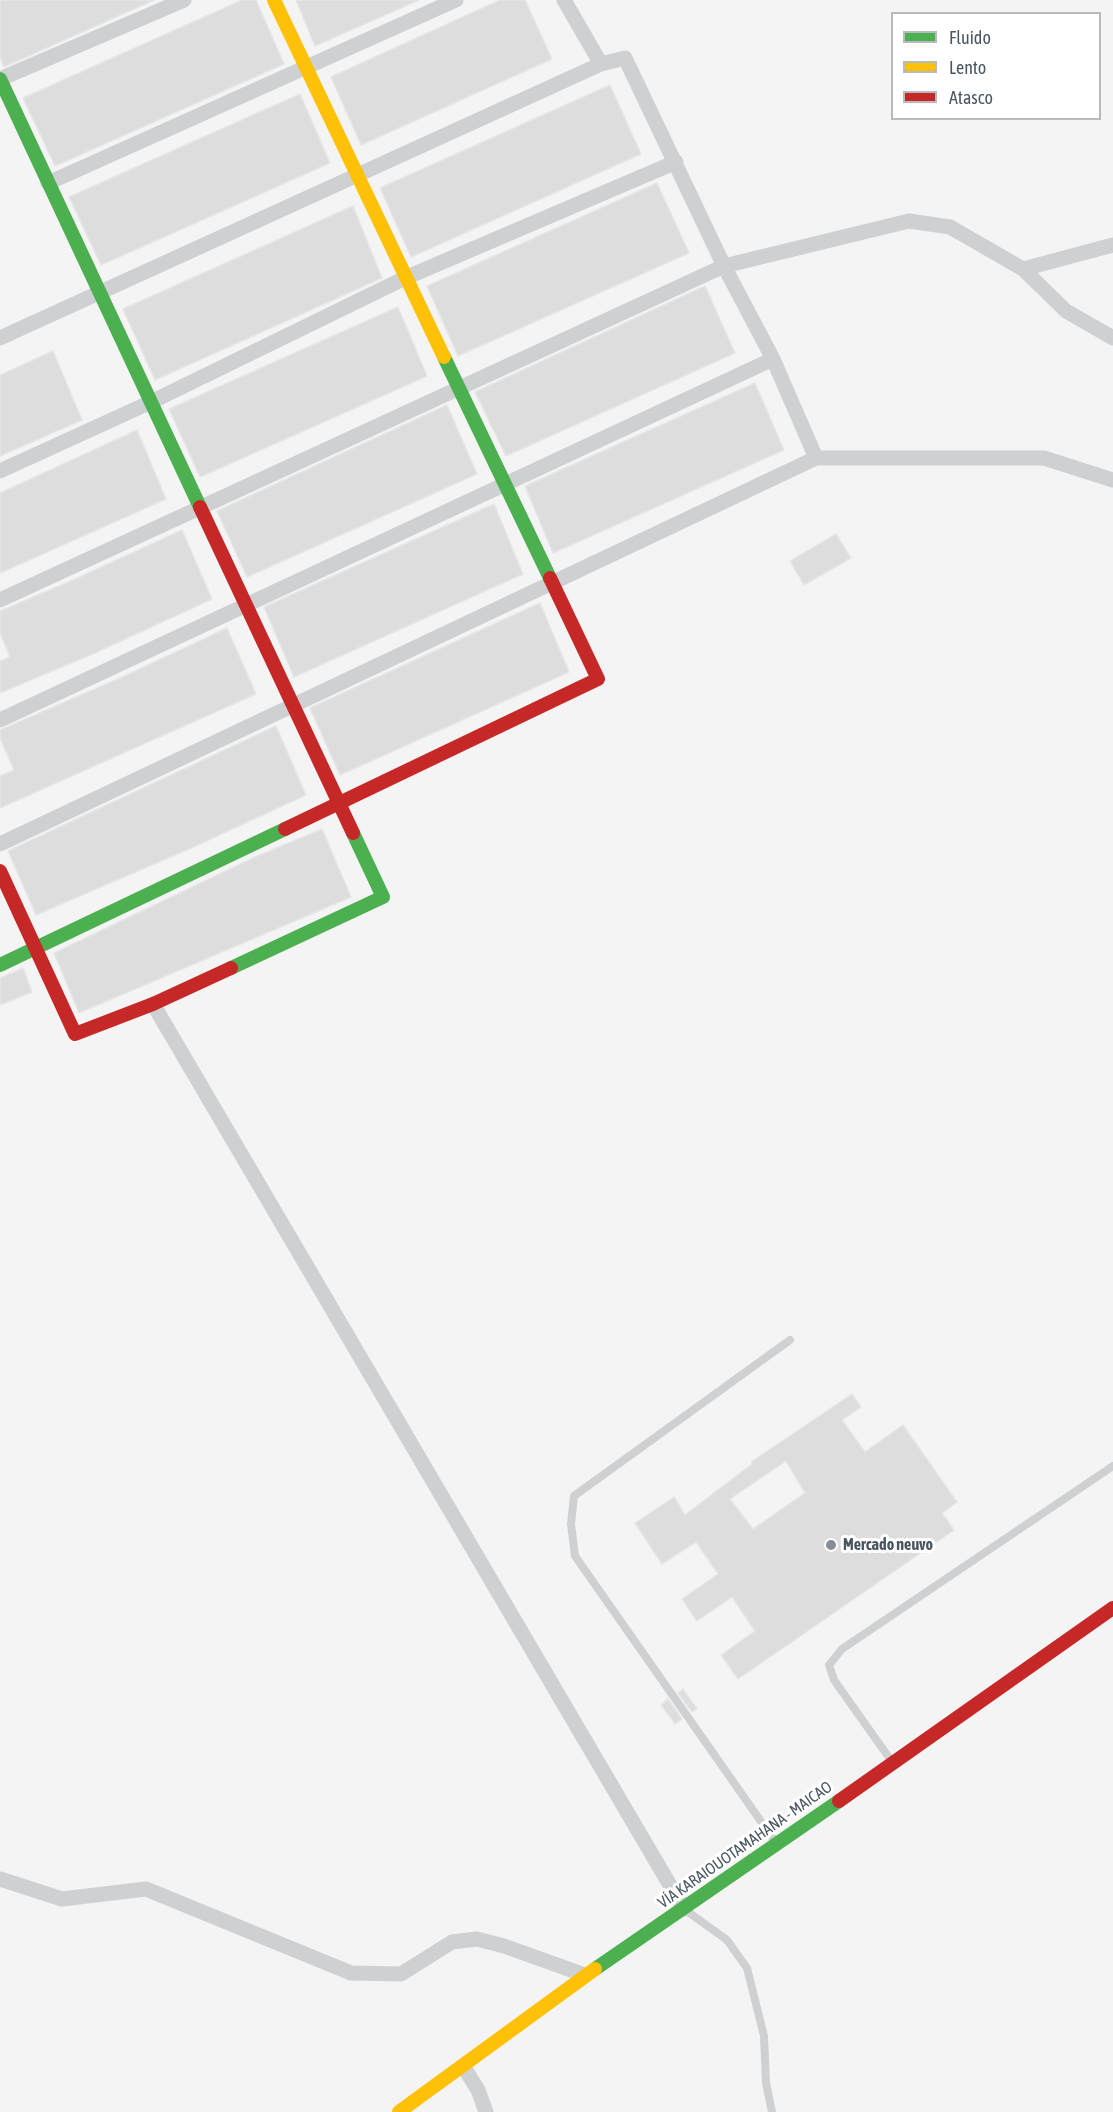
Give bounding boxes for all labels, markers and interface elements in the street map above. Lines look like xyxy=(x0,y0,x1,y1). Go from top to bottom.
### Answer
legend xyxy=(891,12,1101,120)
text: Fluido xyxy=(949,27,991,48)
text: Lento xyxy=(949,57,986,78)
text: Atasco xyxy=(949,87,993,108)
place label: Mercado neuvo xyxy=(843,1535,933,1555)
marker: Mercado neuvo xyxy=(824,1538,838,1552)
street label: VÍA KARAIOUOTAMAHANA - MAICAO xyxy=(654,1777,836,1913)

